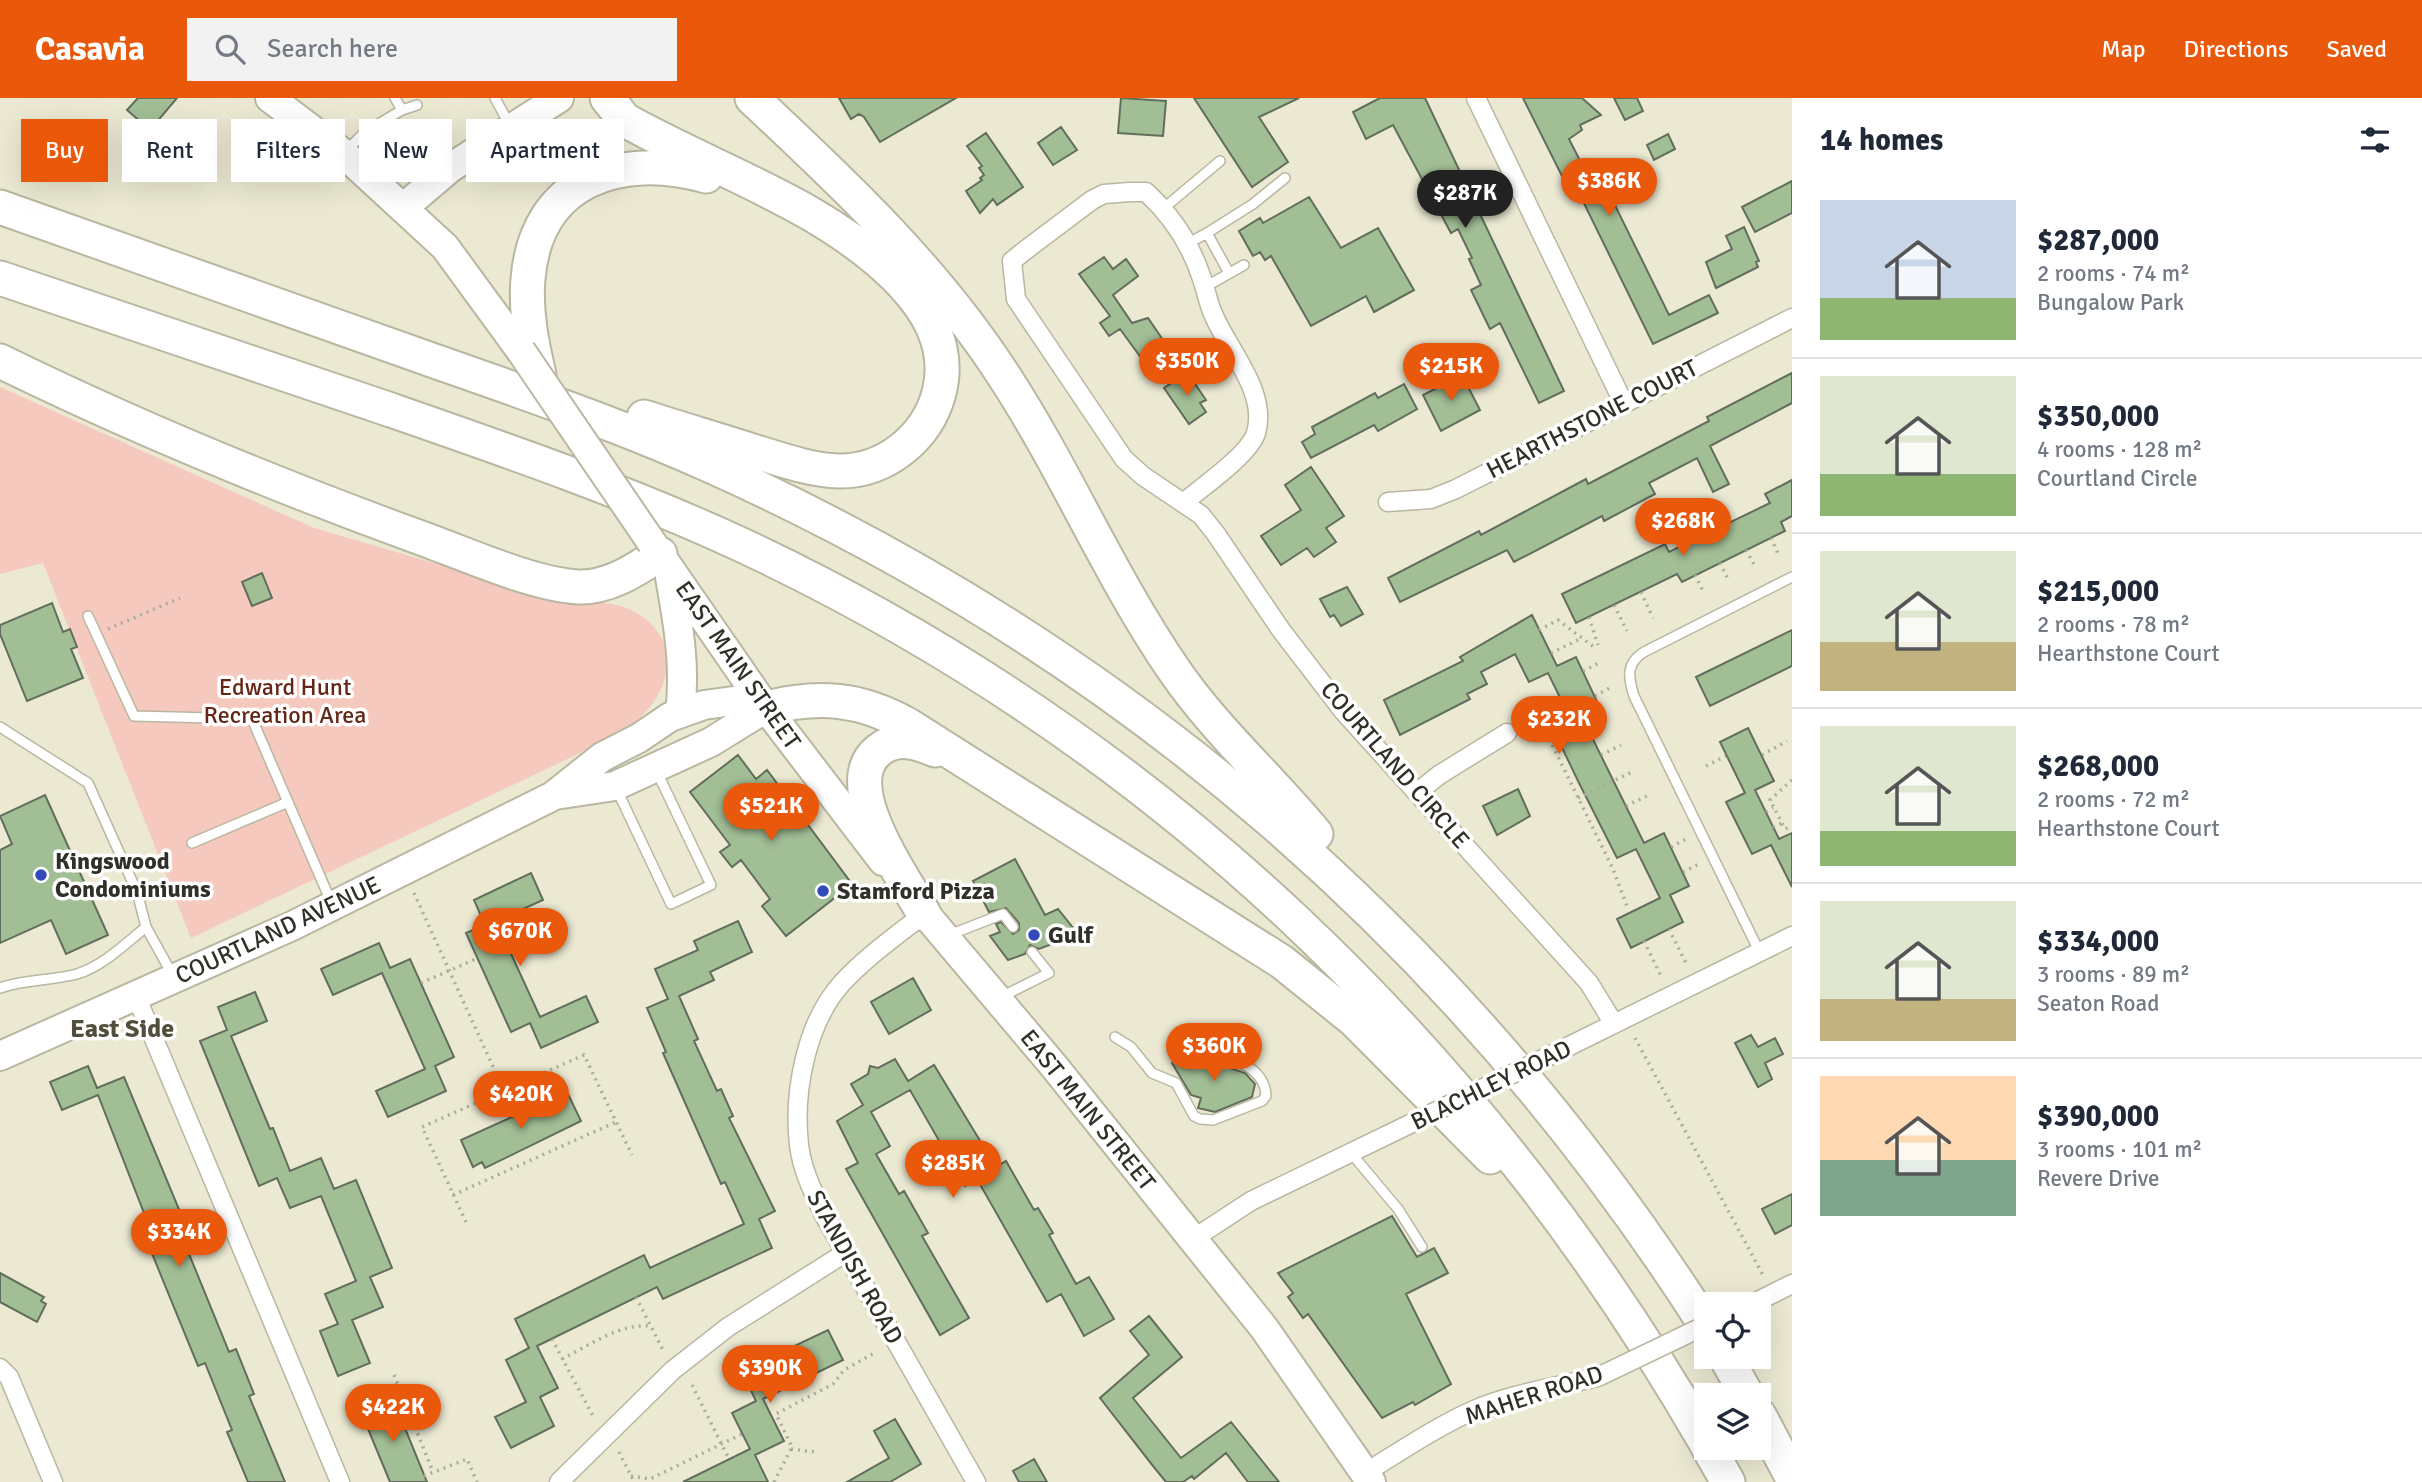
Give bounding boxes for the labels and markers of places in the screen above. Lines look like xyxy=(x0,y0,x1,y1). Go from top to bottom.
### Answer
pin: $386K xyxy=(1560,158,1658,218)
pin: $287K xyxy=(1416,170,1514,230)
pin: $350K xyxy=(1138,338,1236,398)
pin: $215K xyxy=(1402,344,1500,403)
pin: $268K xyxy=(1634,498,1732,558)
pin: $232K xyxy=(1510,696,1608,756)
pin: $521K xyxy=(722,784,820,843)
place label: Kingswood Condominiums xyxy=(55,846,211,904)
marker: Kingswood Condominiums xyxy=(33,867,49,883)
place label: Stamford Pizza xyxy=(837,876,995,906)
marker: Stamford Pizza xyxy=(815,883,831,899)
pin: $670K xyxy=(471,908,569,968)
place label: Gulf xyxy=(1048,920,1094,950)
marker: Gulf xyxy=(1026,927,1042,943)
pin: $360K xyxy=(1165,1024,1263,1083)
pin: $420K xyxy=(472,1072,570,1131)
pin: $285K xyxy=(904,1140,1002,1200)
pin: $334K xyxy=(130,1210,228,1269)
pin: $390K xyxy=(721,1346,819,1405)
pin: $422K xyxy=(344,1384,442,1444)

